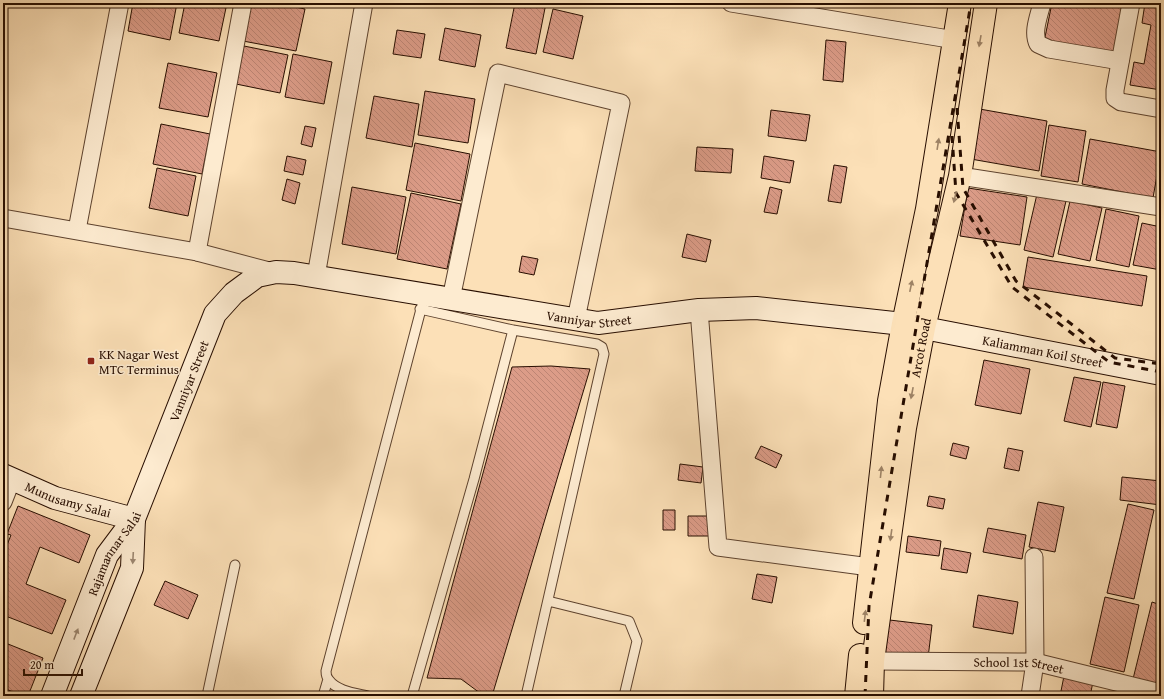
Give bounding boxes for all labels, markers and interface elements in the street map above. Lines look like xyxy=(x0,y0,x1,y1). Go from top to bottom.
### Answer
one-way arrow xyxy=(977,35,983,48)
one-way arrow xyxy=(935,138,941,150)
one-way arrow xyxy=(951,191,957,204)
one-way arrow xyxy=(909,279,915,292)
street label: Vanniyar Street xyxy=(545,305,633,332)
street label: Arcot Road xyxy=(905,316,936,379)
street label: Kaliamman Koil Street xyxy=(981,330,1105,372)
street label: Vanniyar Street xyxy=(164,337,213,424)
place label: KK Nagar West MTC Terminus xyxy=(99,345,180,379)
marker: KK Nagar West MTC Terminus xyxy=(86,356,96,366)
one-way arrow xyxy=(909,387,915,399)
one-way arrow xyxy=(878,466,884,478)
street label: Munusamy Salai xyxy=(22,477,114,522)
street label: Rajamannar Salai xyxy=(83,509,146,598)
one-way arrow xyxy=(888,529,894,541)
one-way arrow xyxy=(129,552,136,564)
one-way arrow xyxy=(862,609,868,622)
one-way arrow xyxy=(74,627,80,639)
scale bar xyxy=(24,651,82,677)
street label: School 1st Street xyxy=(973,652,1066,678)
text: 20 m xyxy=(30,656,54,673)

